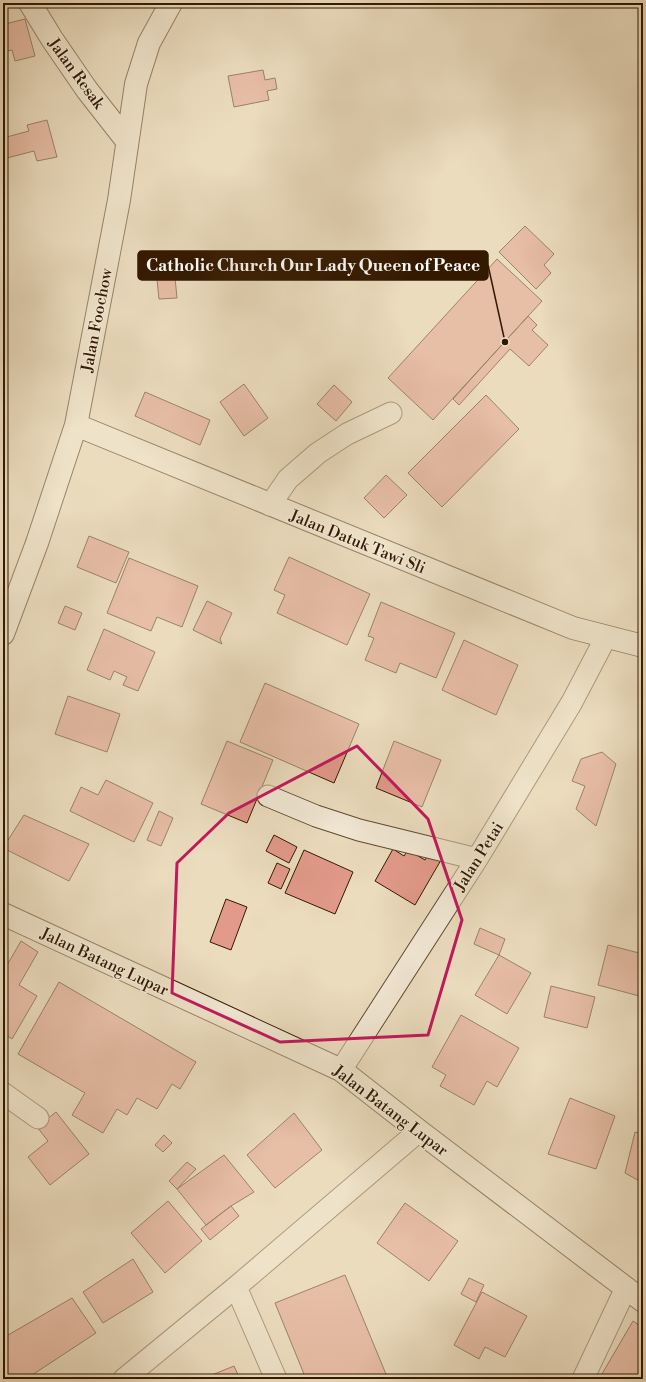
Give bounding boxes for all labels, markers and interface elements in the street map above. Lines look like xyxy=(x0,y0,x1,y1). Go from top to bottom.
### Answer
street label: Jalan Resak xyxy=(43,33,110,114)
callout: Catholic Church Our Lady Queen of Peace xyxy=(138,251,488,280)
text: Catholic Church Our Lady Queen of Peace xyxy=(146,255,480,277)
street label: Jalan Foochow xyxy=(77,266,117,375)
street label: Jalan Datuk Tawi Sli xyxy=(286,505,428,578)
street label: Jalan Petai xyxy=(449,818,508,896)
street label: Jalan Batang Lupar xyxy=(36,923,172,1000)
street label: Jalan Batang Lupar xyxy=(328,1060,452,1161)

